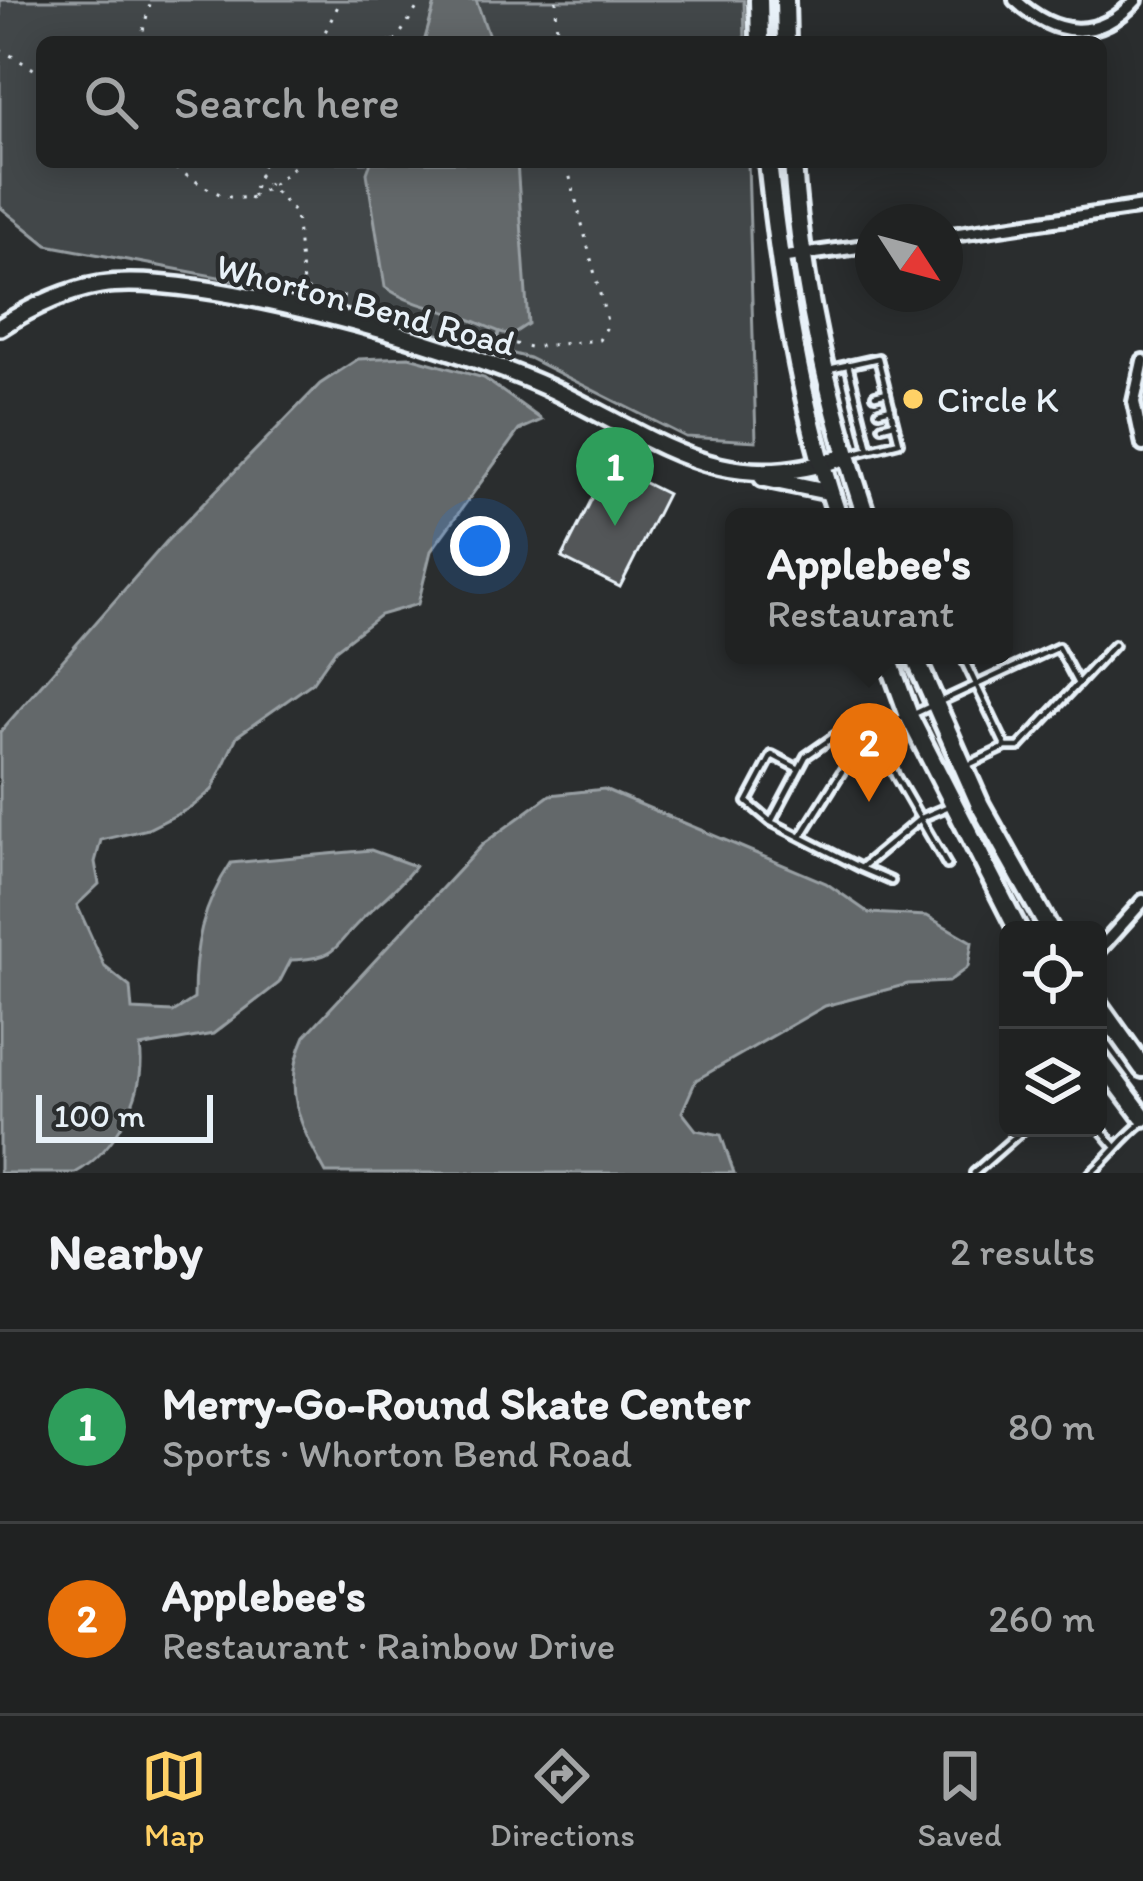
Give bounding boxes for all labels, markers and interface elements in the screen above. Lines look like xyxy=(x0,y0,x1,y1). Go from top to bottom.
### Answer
search box xyxy=(36,36,1107,168)
icon: search xyxy=(78,69,144,135)
text: Search here xyxy=(174,75,400,129)
north arrow xyxy=(855,204,963,312)
street label: Whorton Bend Road xyxy=(211,244,520,365)
place label: Circle K xyxy=(937,378,1058,421)
marker: Circle K xyxy=(900,386,926,412)
pin: 1 xyxy=(576,427,654,526)
popup xyxy=(725,508,1013,664)
your location xyxy=(450,516,510,576)
text: Applebee's xyxy=(767,536,971,590)
text: Restaurant xyxy=(767,590,954,637)
pin: 2 xyxy=(830,703,908,802)
map controls xyxy=(999,921,1107,1137)
button: locate xyxy=(999,921,1107,1029)
button: layers xyxy=(999,1029,1107,1137)
scale bar xyxy=(36,1089,213,1142)
text: 100 m xyxy=(54,1096,145,1135)
text: Nearby xyxy=(48,1221,203,1282)
text: 2 results xyxy=(950,1228,1095,1275)
text: Merry-Go-Round Skate Center xyxy=(162,1376,750,1430)
text: 1 xyxy=(78,1403,96,1450)
text: 80 m xyxy=(1008,1403,1095,1450)
text: Sports · Whorton Bend Road xyxy=(162,1430,632,1477)
text: Applebee's xyxy=(162,1568,366,1622)
text: 2 xyxy=(77,1595,97,1642)
text: 260 m xyxy=(988,1595,1095,1642)
text: Restaurant · Rainbow Drive xyxy=(162,1622,615,1669)
tab: Map xyxy=(141,1743,207,1854)
tab: Directions xyxy=(490,1743,635,1854)
tab: Saved xyxy=(918,1743,1002,1854)

